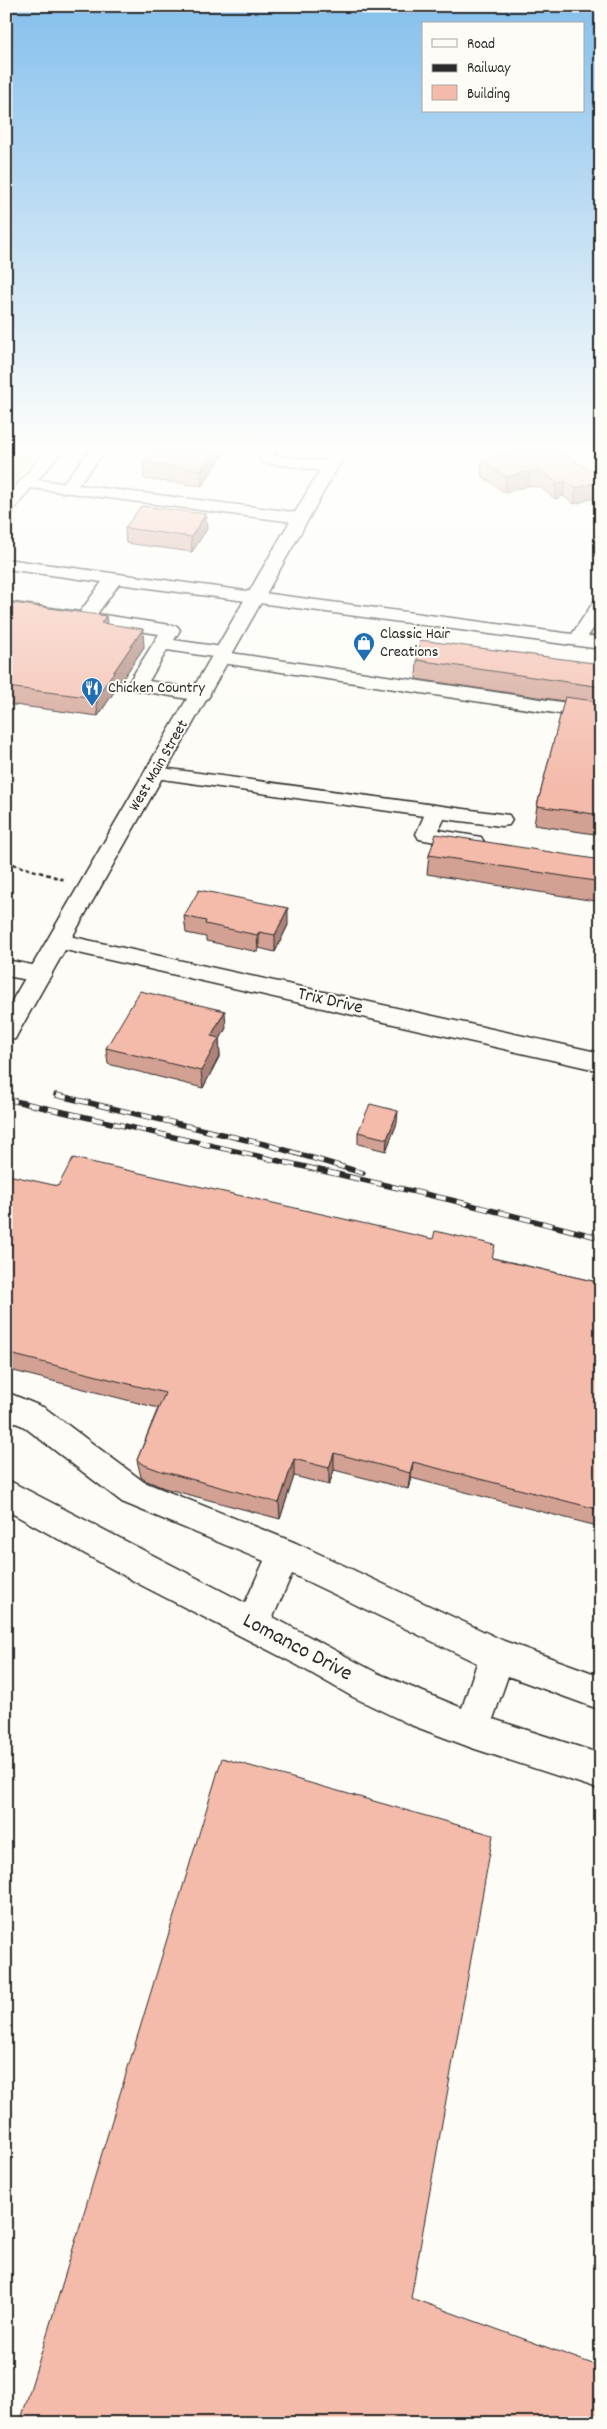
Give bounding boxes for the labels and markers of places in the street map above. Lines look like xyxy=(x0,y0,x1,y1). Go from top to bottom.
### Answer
place label: Classic Hair Creations xyxy=(380,623,450,664)
shop icon: Classic Hair Creations xyxy=(352,631,376,662)
restaurant icon: Chicken Country xyxy=(80,676,104,707)
place label: Chicken Country xyxy=(108,677,205,700)

